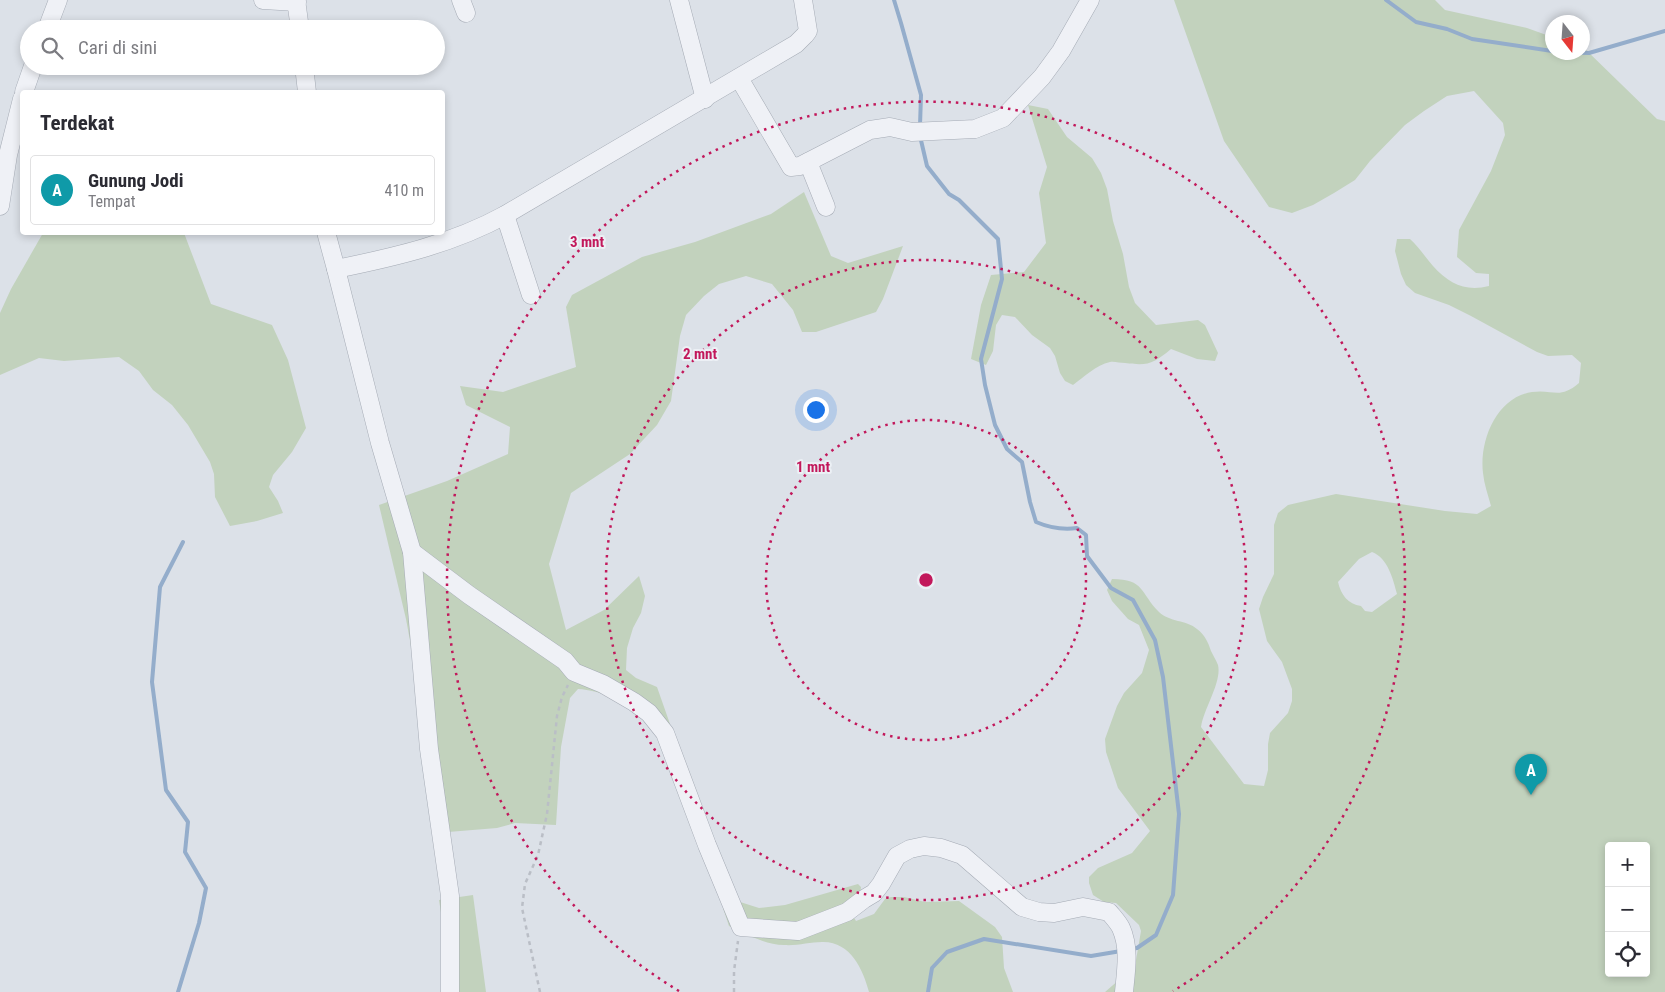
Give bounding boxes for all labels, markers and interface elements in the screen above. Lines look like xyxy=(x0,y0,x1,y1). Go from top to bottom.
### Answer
north arrow xyxy=(1545,15,1590,60)
search box xyxy=(20,20,445,75)
icon: search xyxy=(38,34,66,62)
text: Cari di sini xyxy=(78,36,157,59)
text: Terdekat xyxy=(40,111,114,135)
text: Gunung Jodi xyxy=(88,169,183,192)
text: A xyxy=(52,181,62,200)
text: 410 m xyxy=(385,181,424,200)
text: Tempat xyxy=(88,192,135,211)
text: 3 mnt xyxy=(570,233,604,251)
text: 2 mnt xyxy=(683,345,717,363)
your location xyxy=(803,397,829,423)
text: 1 mnt xyxy=(796,458,830,476)
centre of rings xyxy=(917,571,935,589)
pin: A xyxy=(1515,754,1547,795)
map controls xyxy=(1605,842,1650,977)
button: + xyxy=(1605,842,1650,887)
button: − xyxy=(1605,887,1650,932)
button: locate xyxy=(1605,932,1650,977)

